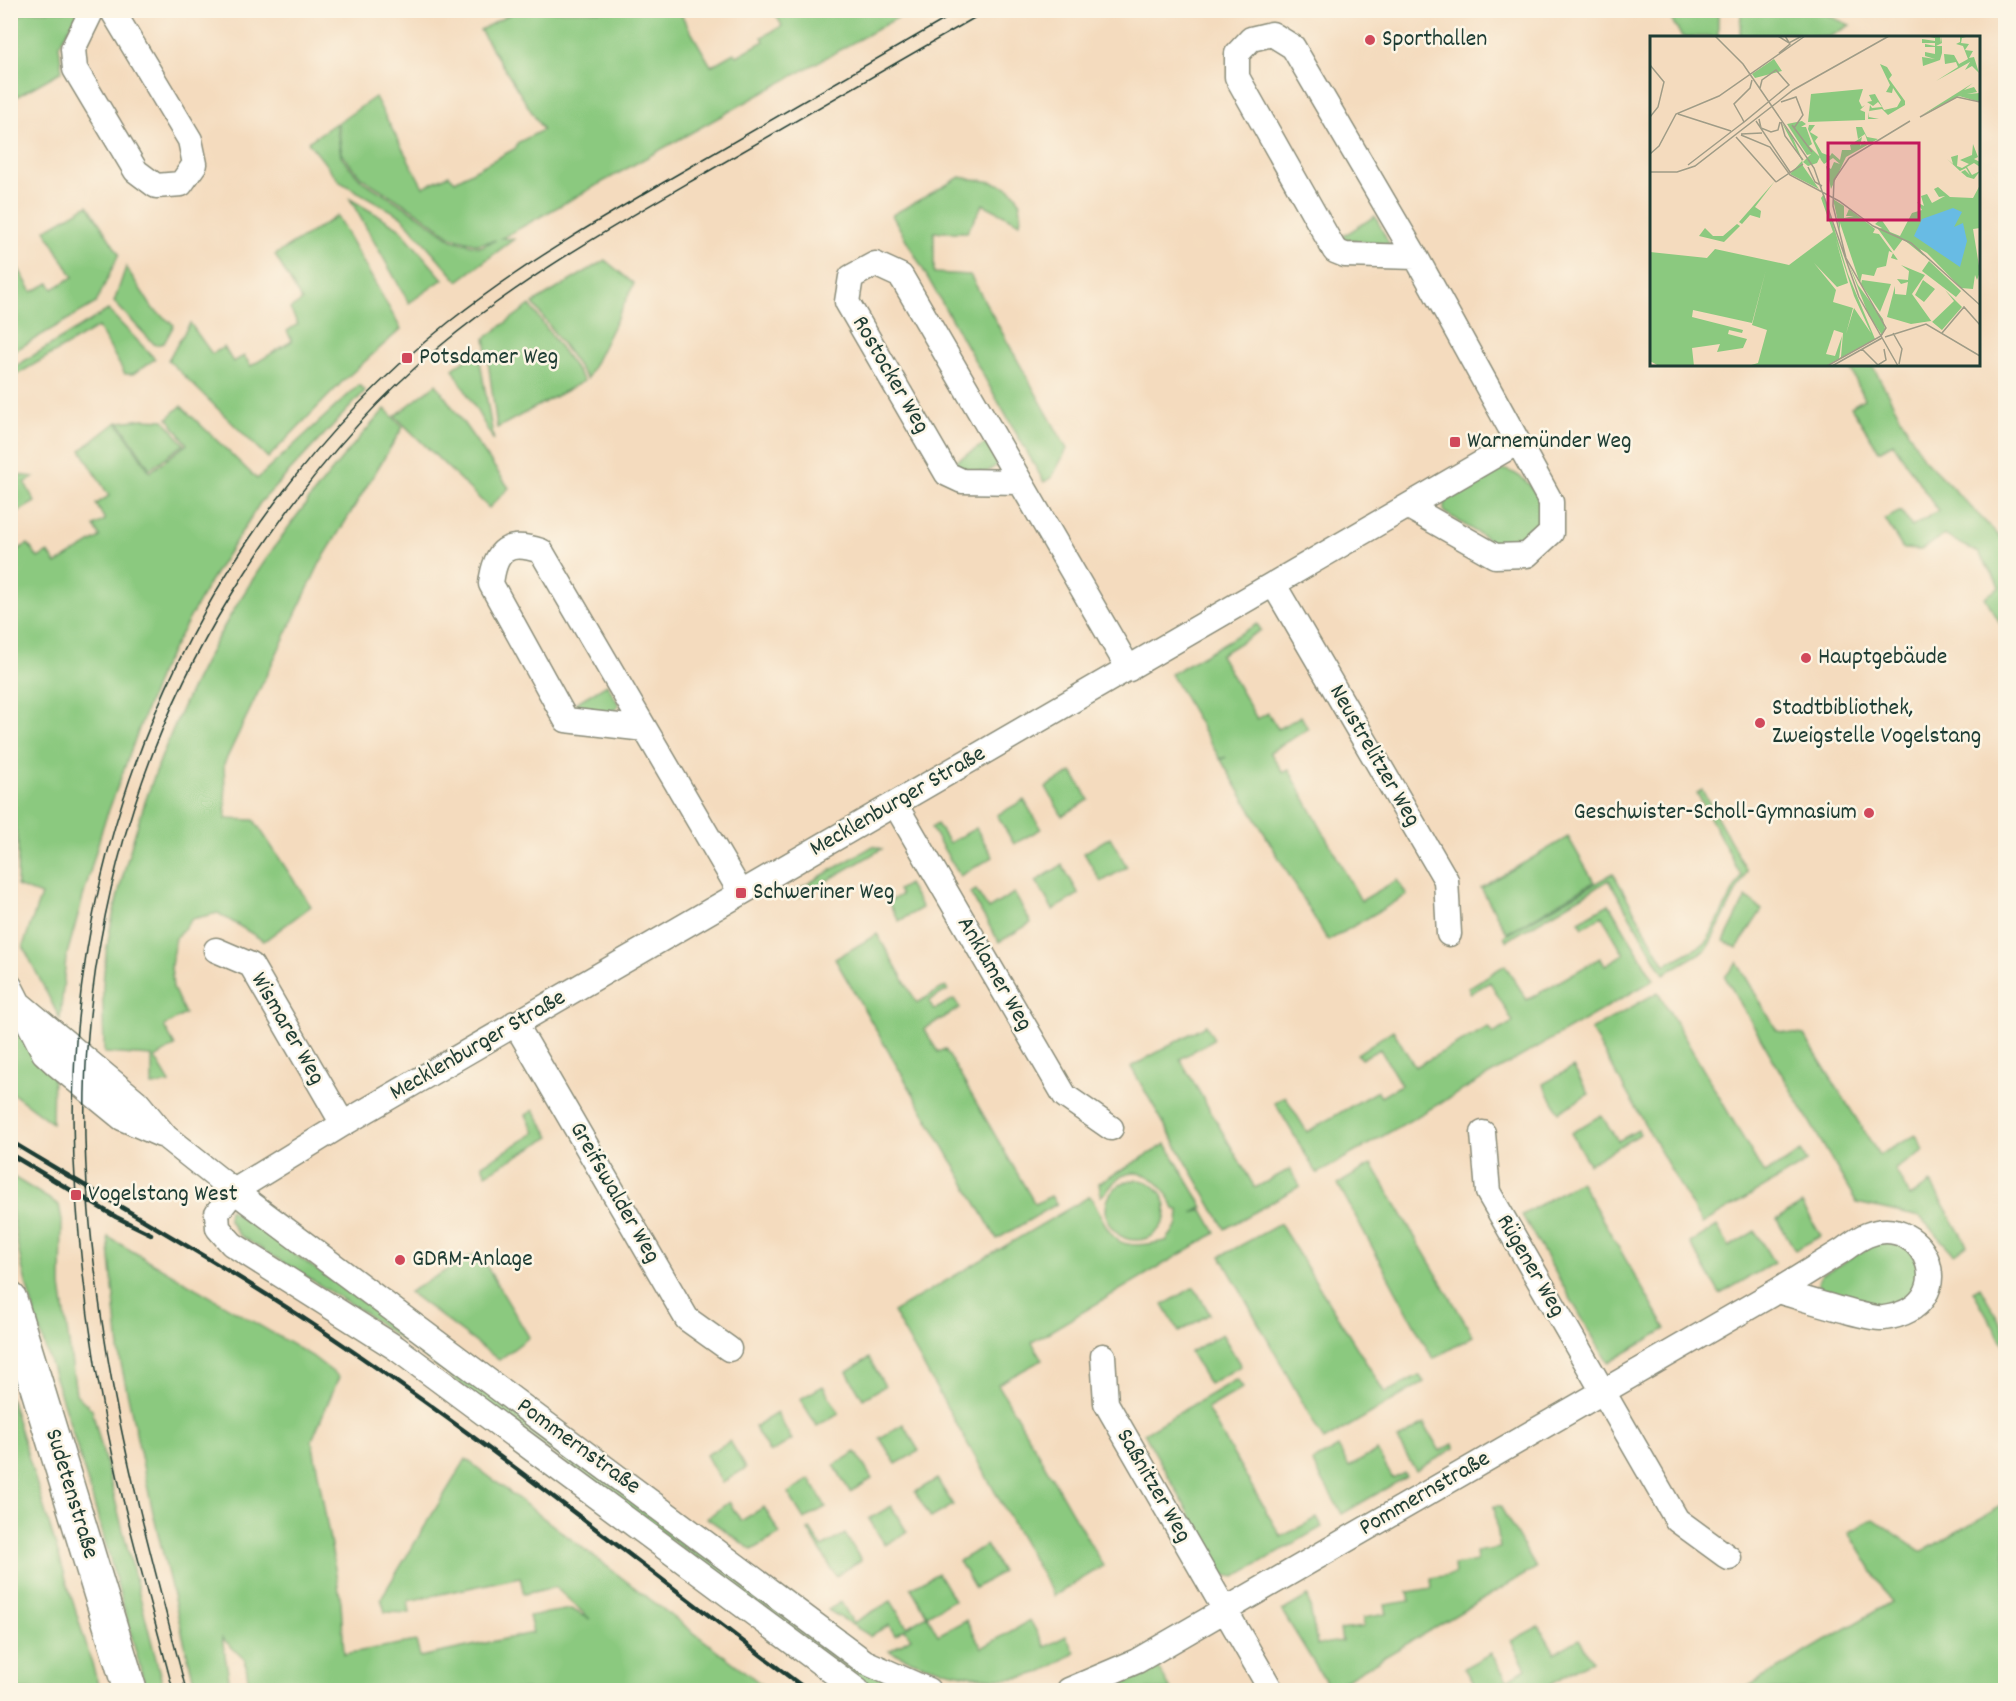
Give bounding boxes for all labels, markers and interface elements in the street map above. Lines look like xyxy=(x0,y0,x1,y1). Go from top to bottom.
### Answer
place label: Sporthallen xyxy=(1382,23,1487,57)
marker: Sporthallen xyxy=(1363,33,1377,47)
inset map xyxy=(1650,36,1980,366)
street label: Rostocker Weg xyxy=(842,310,938,440)
place label: Potsdamer Weg xyxy=(419,341,558,375)
marker: Potsdamer Weg xyxy=(400,351,414,365)
place label: Warnemünder Weg xyxy=(1467,425,1632,459)
marker: Warnemünder Weg xyxy=(1448,435,1462,449)
place label: Hauptgebäude xyxy=(1818,641,1947,675)
marker: Hauptgebäude xyxy=(1799,651,1813,665)
street label: Neustrelitzer Weg xyxy=(1320,679,1428,833)
place label: Stadtbibliothek, Zweigstelle Vogelstang xyxy=(1772,692,1981,754)
marker: Stadtbibliothek, Zweigstelle Vogelstang xyxy=(1753,716,1767,730)
street label: Mecklenburger Straße xyxy=(804,738,992,866)
place label: Geschwister-Scholl-Gymnasium xyxy=(1574,796,1857,830)
marker: Geschwister-Scholl-Gymnasium xyxy=(1862,806,1876,820)
place label: Schweriner Weg xyxy=(753,876,894,910)
marker: Schweriner Weg xyxy=(734,886,748,900)
street label: Anklamer Weg xyxy=(947,910,1041,1038)
street label: Wismarer Weg xyxy=(241,966,333,1092)
street label: Mecklenburger Straße xyxy=(384,982,572,1110)
street label: Greifswalder Weg xyxy=(560,1116,668,1270)
place label: Vogelstang West xyxy=(88,1178,238,1212)
marker: Vogelstang West xyxy=(69,1188,83,1202)
street label: Rügener Weg xyxy=(1487,1208,1573,1324)
place label: GDRM-Anlage xyxy=(412,1243,533,1277)
marker: GDRM-Anlage xyxy=(393,1253,407,1267)
street label: Pommernstraße xyxy=(509,1390,647,1504)
street label: Saßnitzer Weg xyxy=(1107,1423,1199,1549)
street label: Sudetenstraße xyxy=(35,1425,107,1563)
street label: Pommernstraße xyxy=(1353,1443,1497,1545)

